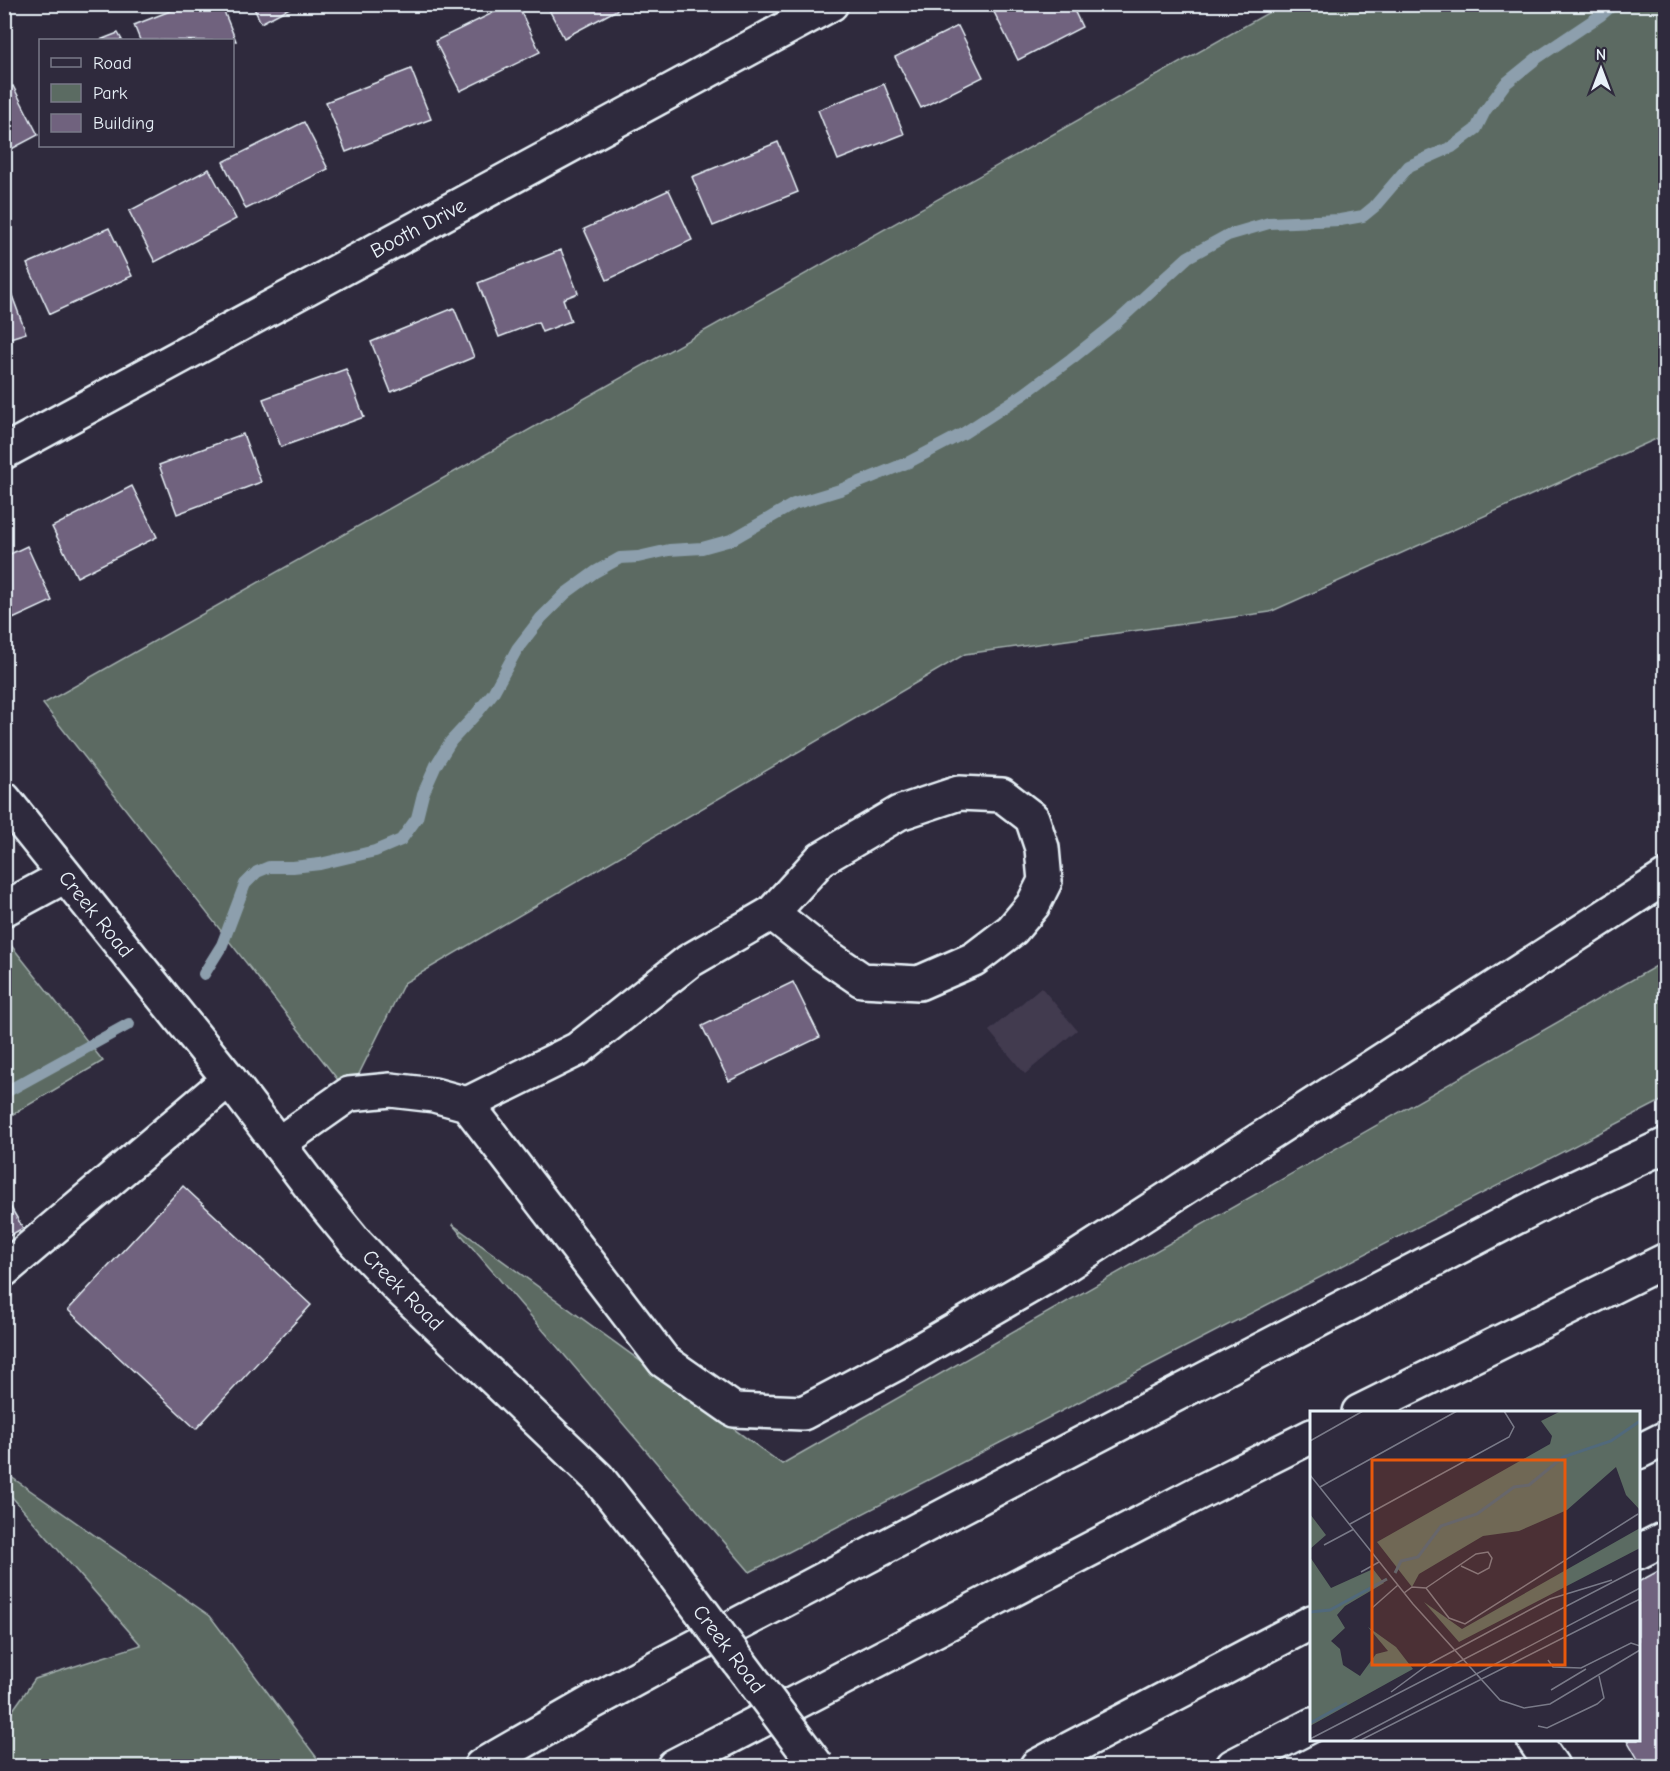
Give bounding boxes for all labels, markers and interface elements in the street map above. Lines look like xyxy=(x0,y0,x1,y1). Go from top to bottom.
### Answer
legend xyxy=(39,39,234,147)
north arrow xyxy=(1571,39,1631,99)
text: N xyxy=(1596,46,1606,64)
text: Road xyxy=(93,53,132,74)
text: Park xyxy=(93,83,128,104)
text: Building xyxy=(93,113,155,134)
street label: Booth Drive xyxy=(366,193,470,263)
street label: Creek Road xyxy=(54,866,138,962)
street label: Creek Road xyxy=(358,1245,448,1335)
inset map xyxy=(1310,1411,1640,1741)
street label: Creek Road xyxy=(688,1600,770,1698)

